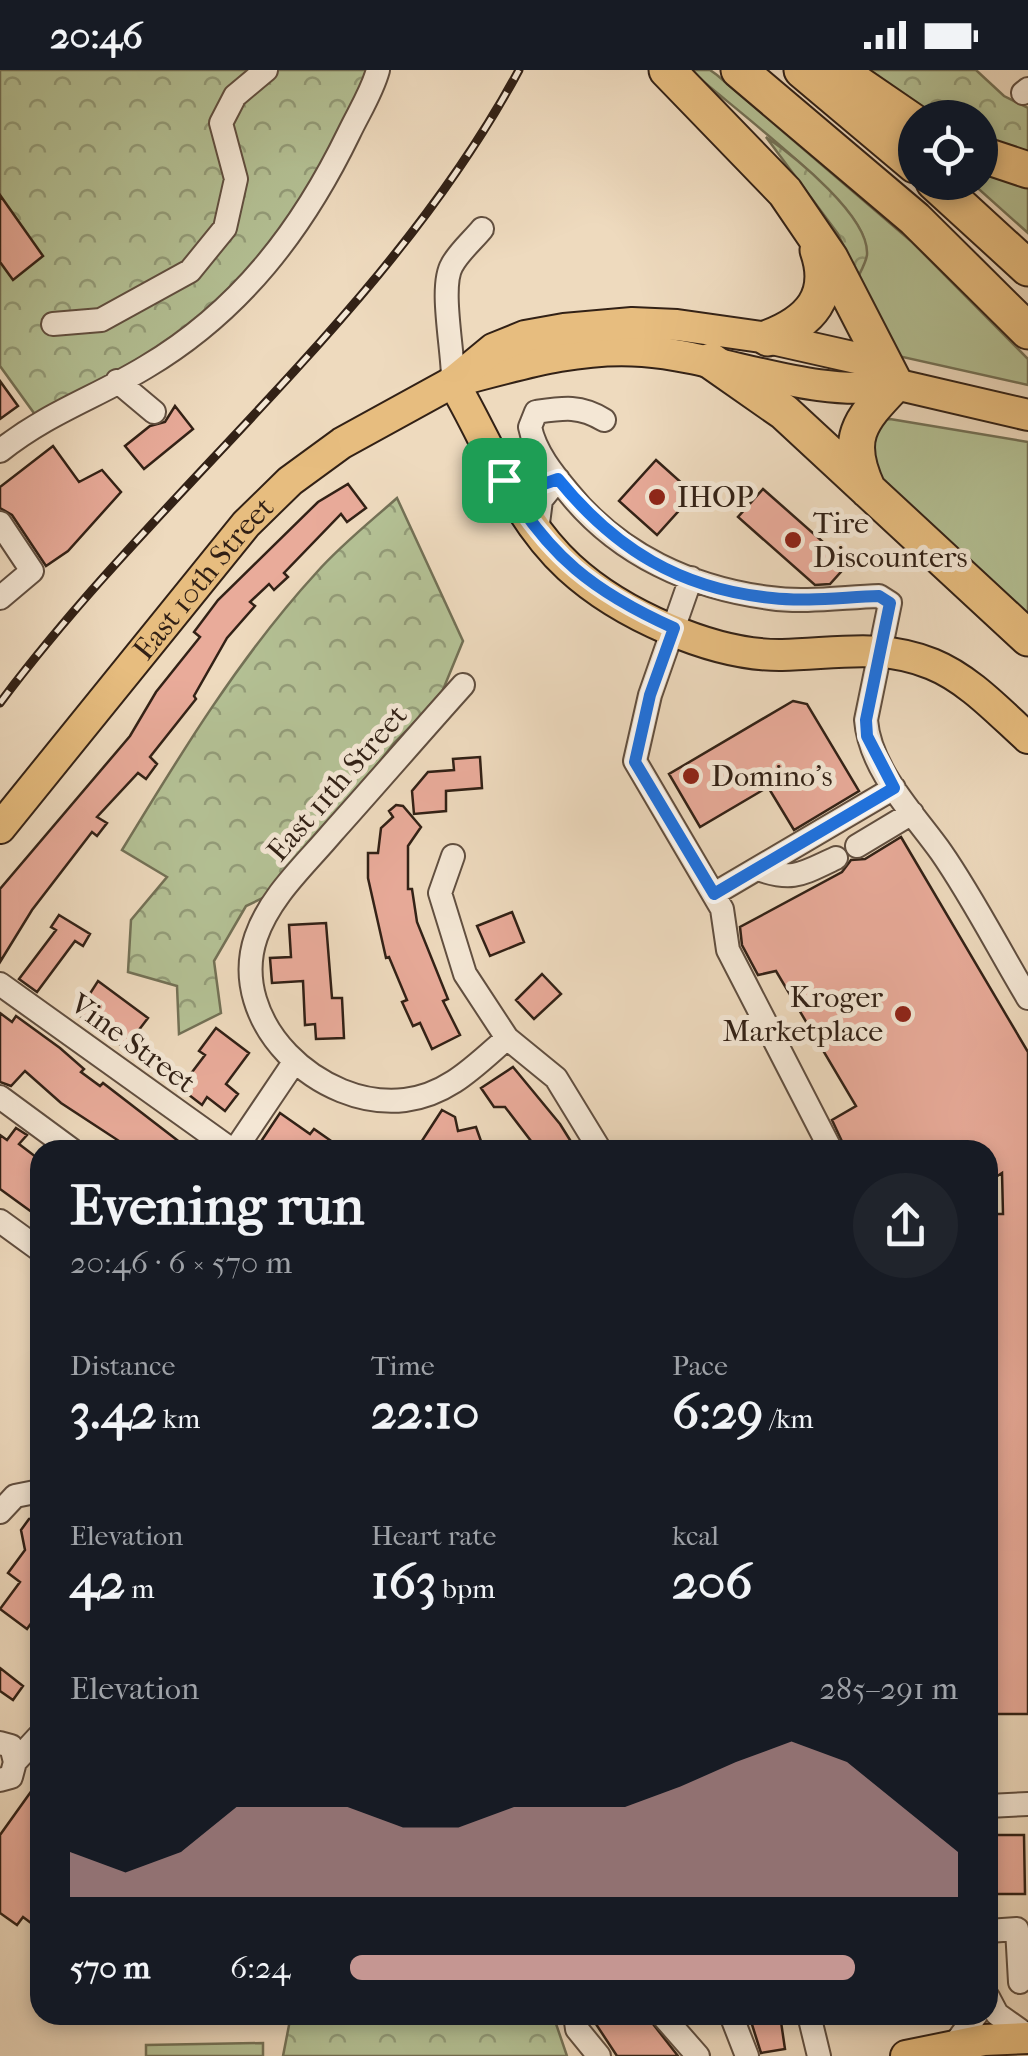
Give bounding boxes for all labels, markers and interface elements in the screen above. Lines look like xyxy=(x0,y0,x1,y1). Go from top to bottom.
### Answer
text: 20:46 xyxy=(50,13,143,58)
map controls xyxy=(898,100,998,200)
button: locate xyxy=(898,100,998,200)
pin xyxy=(462,438,547,523)
icon: arrive xyxy=(477,453,532,508)
place label: IHOP xyxy=(677,480,754,515)
marker: IHOP xyxy=(646,486,668,508)
street label: East 10th Street xyxy=(126,490,281,667)
place label: Tire Discounters xyxy=(813,506,968,575)
marker: Tire Discounters xyxy=(782,529,804,551)
street label: East 11th Street xyxy=(260,698,415,868)
place label: Domino's xyxy=(711,759,833,794)
marker: Domino's xyxy=(680,765,702,787)
place label: Kroger Marketplace xyxy=(722,980,883,1049)
street label: Vine Street xyxy=(63,986,202,1101)
marker: Kroger Marketplace xyxy=(892,1003,914,1025)
button: share xyxy=(853,1173,958,1278)
text: Evening run xyxy=(70,1174,364,1238)
text: 20:46 · 6 × 570 m xyxy=(70,1244,292,1281)
text: Distance xyxy=(70,1349,175,1382)
text: Time xyxy=(371,1349,435,1382)
text: Pace xyxy=(672,1349,728,1382)
text: 3.42 xyxy=(70,1382,157,1441)
text: 22:10 xyxy=(371,1382,480,1441)
text: 6:29 xyxy=(672,1382,763,1441)
text: km xyxy=(157,1402,200,1435)
text: /km xyxy=(763,1402,814,1435)
text: Elevation xyxy=(70,1519,183,1552)
text: Heart rate xyxy=(371,1519,496,1552)
text: kcal xyxy=(672,1519,719,1552)
text: 42 xyxy=(70,1552,125,1611)
text: 163 xyxy=(371,1552,436,1611)
text: 206 xyxy=(672,1552,752,1611)
text: m xyxy=(125,1572,155,1605)
text: bpm xyxy=(436,1572,495,1605)
text: Elevation xyxy=(70,1670,199,1707)
text: 285–291 m xyxy=(820,1670,958,1707)
text: 570 m xyxy=(70,1949,150,1986)
text: 6:24 xyxy=(230,1949,290,1986)

